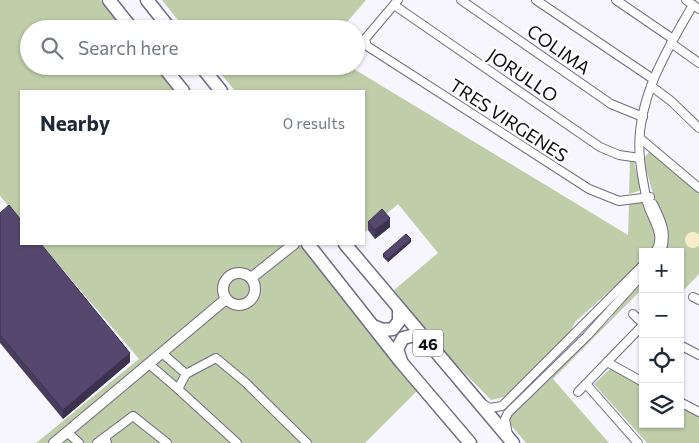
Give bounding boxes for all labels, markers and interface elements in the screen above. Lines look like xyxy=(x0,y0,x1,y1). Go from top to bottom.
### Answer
street label: COLIMA xyxy=(523,19,595,79)
search box xyxy=(20,20,365,75)
icon: search xyxy=(38,34,66,62)
text: Search here xyxy=(78,36,178,59)
street label: JORULLO xyxy=(484,44,562,106)
street label: TRES VIRGENES xyxy=(446,74,572,166)
text: Nearby xyxy=(40,110,110,135)
text: 0 results xyxy=(283,113,345,132)
map controls xyxy=(639,248,684,428)
button: + xyxy=(639,248,684,293)
button: − xyxy=(639,293,684,338)
road number: 46 xyxy=(413,329,443,356)
button: locate xyxy=(639,338,684,383)
button: layers xyxy=(639,383,684,428)

